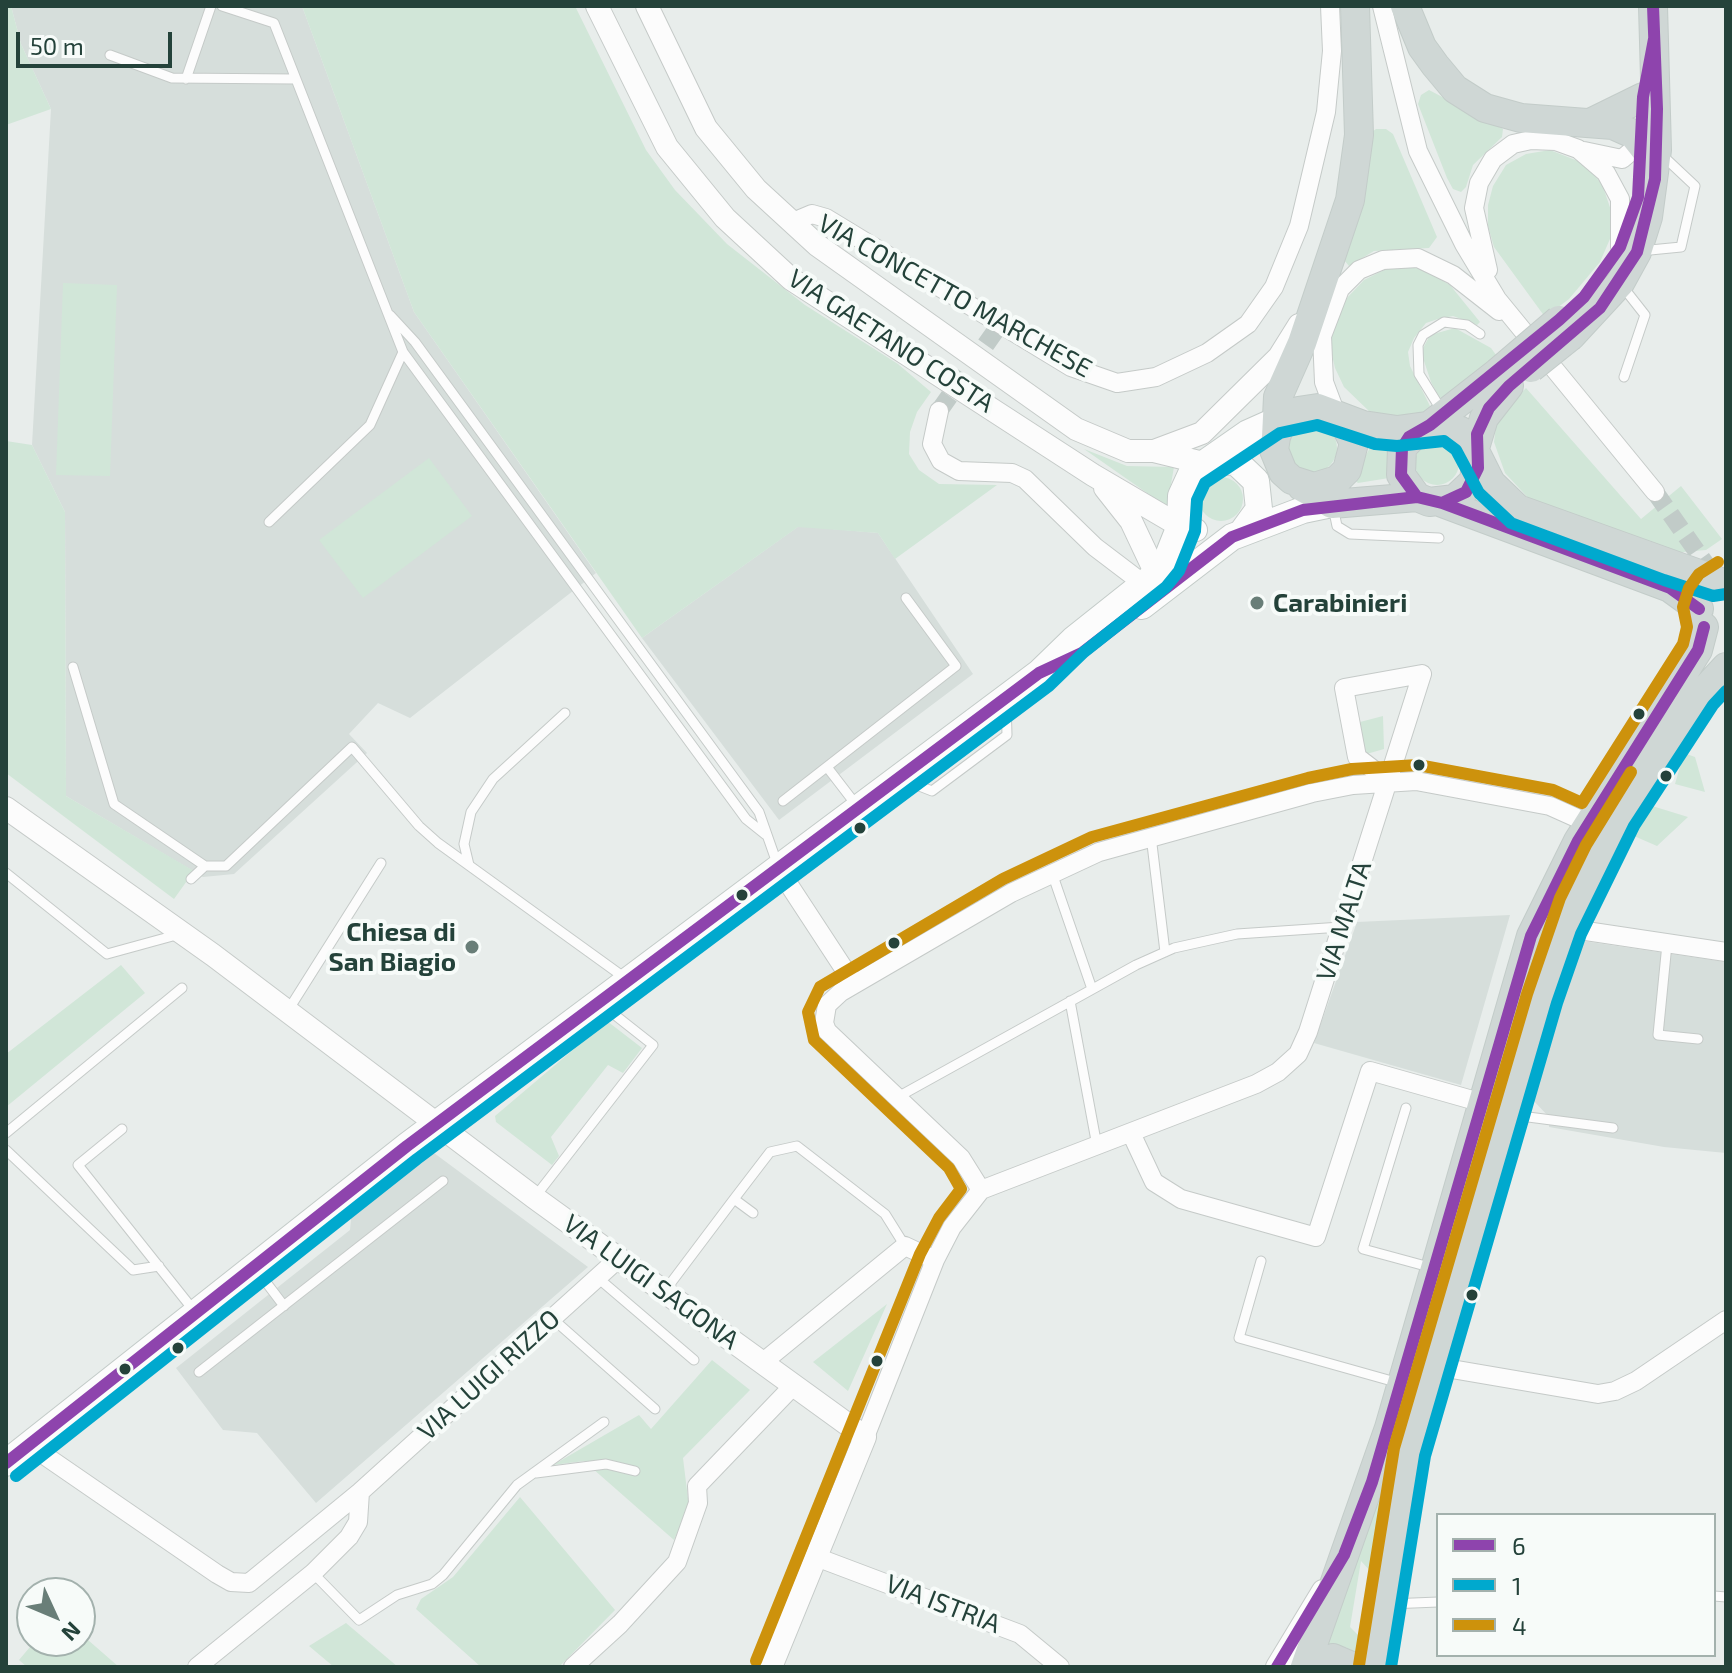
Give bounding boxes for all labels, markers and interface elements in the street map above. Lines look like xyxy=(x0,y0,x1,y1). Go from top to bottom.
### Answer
scale bar xyxy=(20,16,176,66)
text: 50 m xyxy=(30,31,84,60)
street label: VIA CONCETTO MARCHESE xyxy=(813,208,1097,384)
street label: VIA GAETANO COSTA xyxy=(782,263,1000,419)
place label: Carabinieri xyxy=(1273,587,1407,619)
marker: Carabinieri xyxy=(1248,594,1266,612)
unlabelled marker xyxy=(1631,706,1647,722)
unlabelled marker xyxy=(1411,757,1427,773)
unlabelled marker xyxy=(1658,768,1674,784)
unlabelled marker xyxy=(852,820,868,836)
street label: VIA MALTA xyxy=(1310,857,1378,985)
unlabelled marker xyxy=(734,887,750,903)
place label: Chiesa di San Biagio xyxy=(328,916,456,978)
unlabelled marker xyxy=(886,935,902,951)
marker: Chiesa di San Biagio xyxy=(463,938,481,956)
street label: VIA LUIGI SAGONA xyxy=(557,1208,745,1356)
unlabelled marker xyxy=(1464,1287,1480,1303)
street label: VIA LUIGI RIZZO xyxy=(412,1303,566,1447)
unlabelled marker xyxy=(170,1340,186,1356)
unlabelled marker xyxy=(869,1353,885,1369)
unlabelled marker xyxy=(117,1361,133,1377)
legend xyxy=(1436,1513,1716,1657)
text: 6 xyxy=(1512,1531,1526,1560)
street label: VIA ISTRIA xyxy=(881,1568,1005,1640)
text: 1 xyxy=(1512,1571,1522,1600)
north arrow xyxy=(16,1577,96,1657)
text: 4 xyxy=(1512,1611,1527,1640)
text: N xyxy=(57,1618,87,1647)

